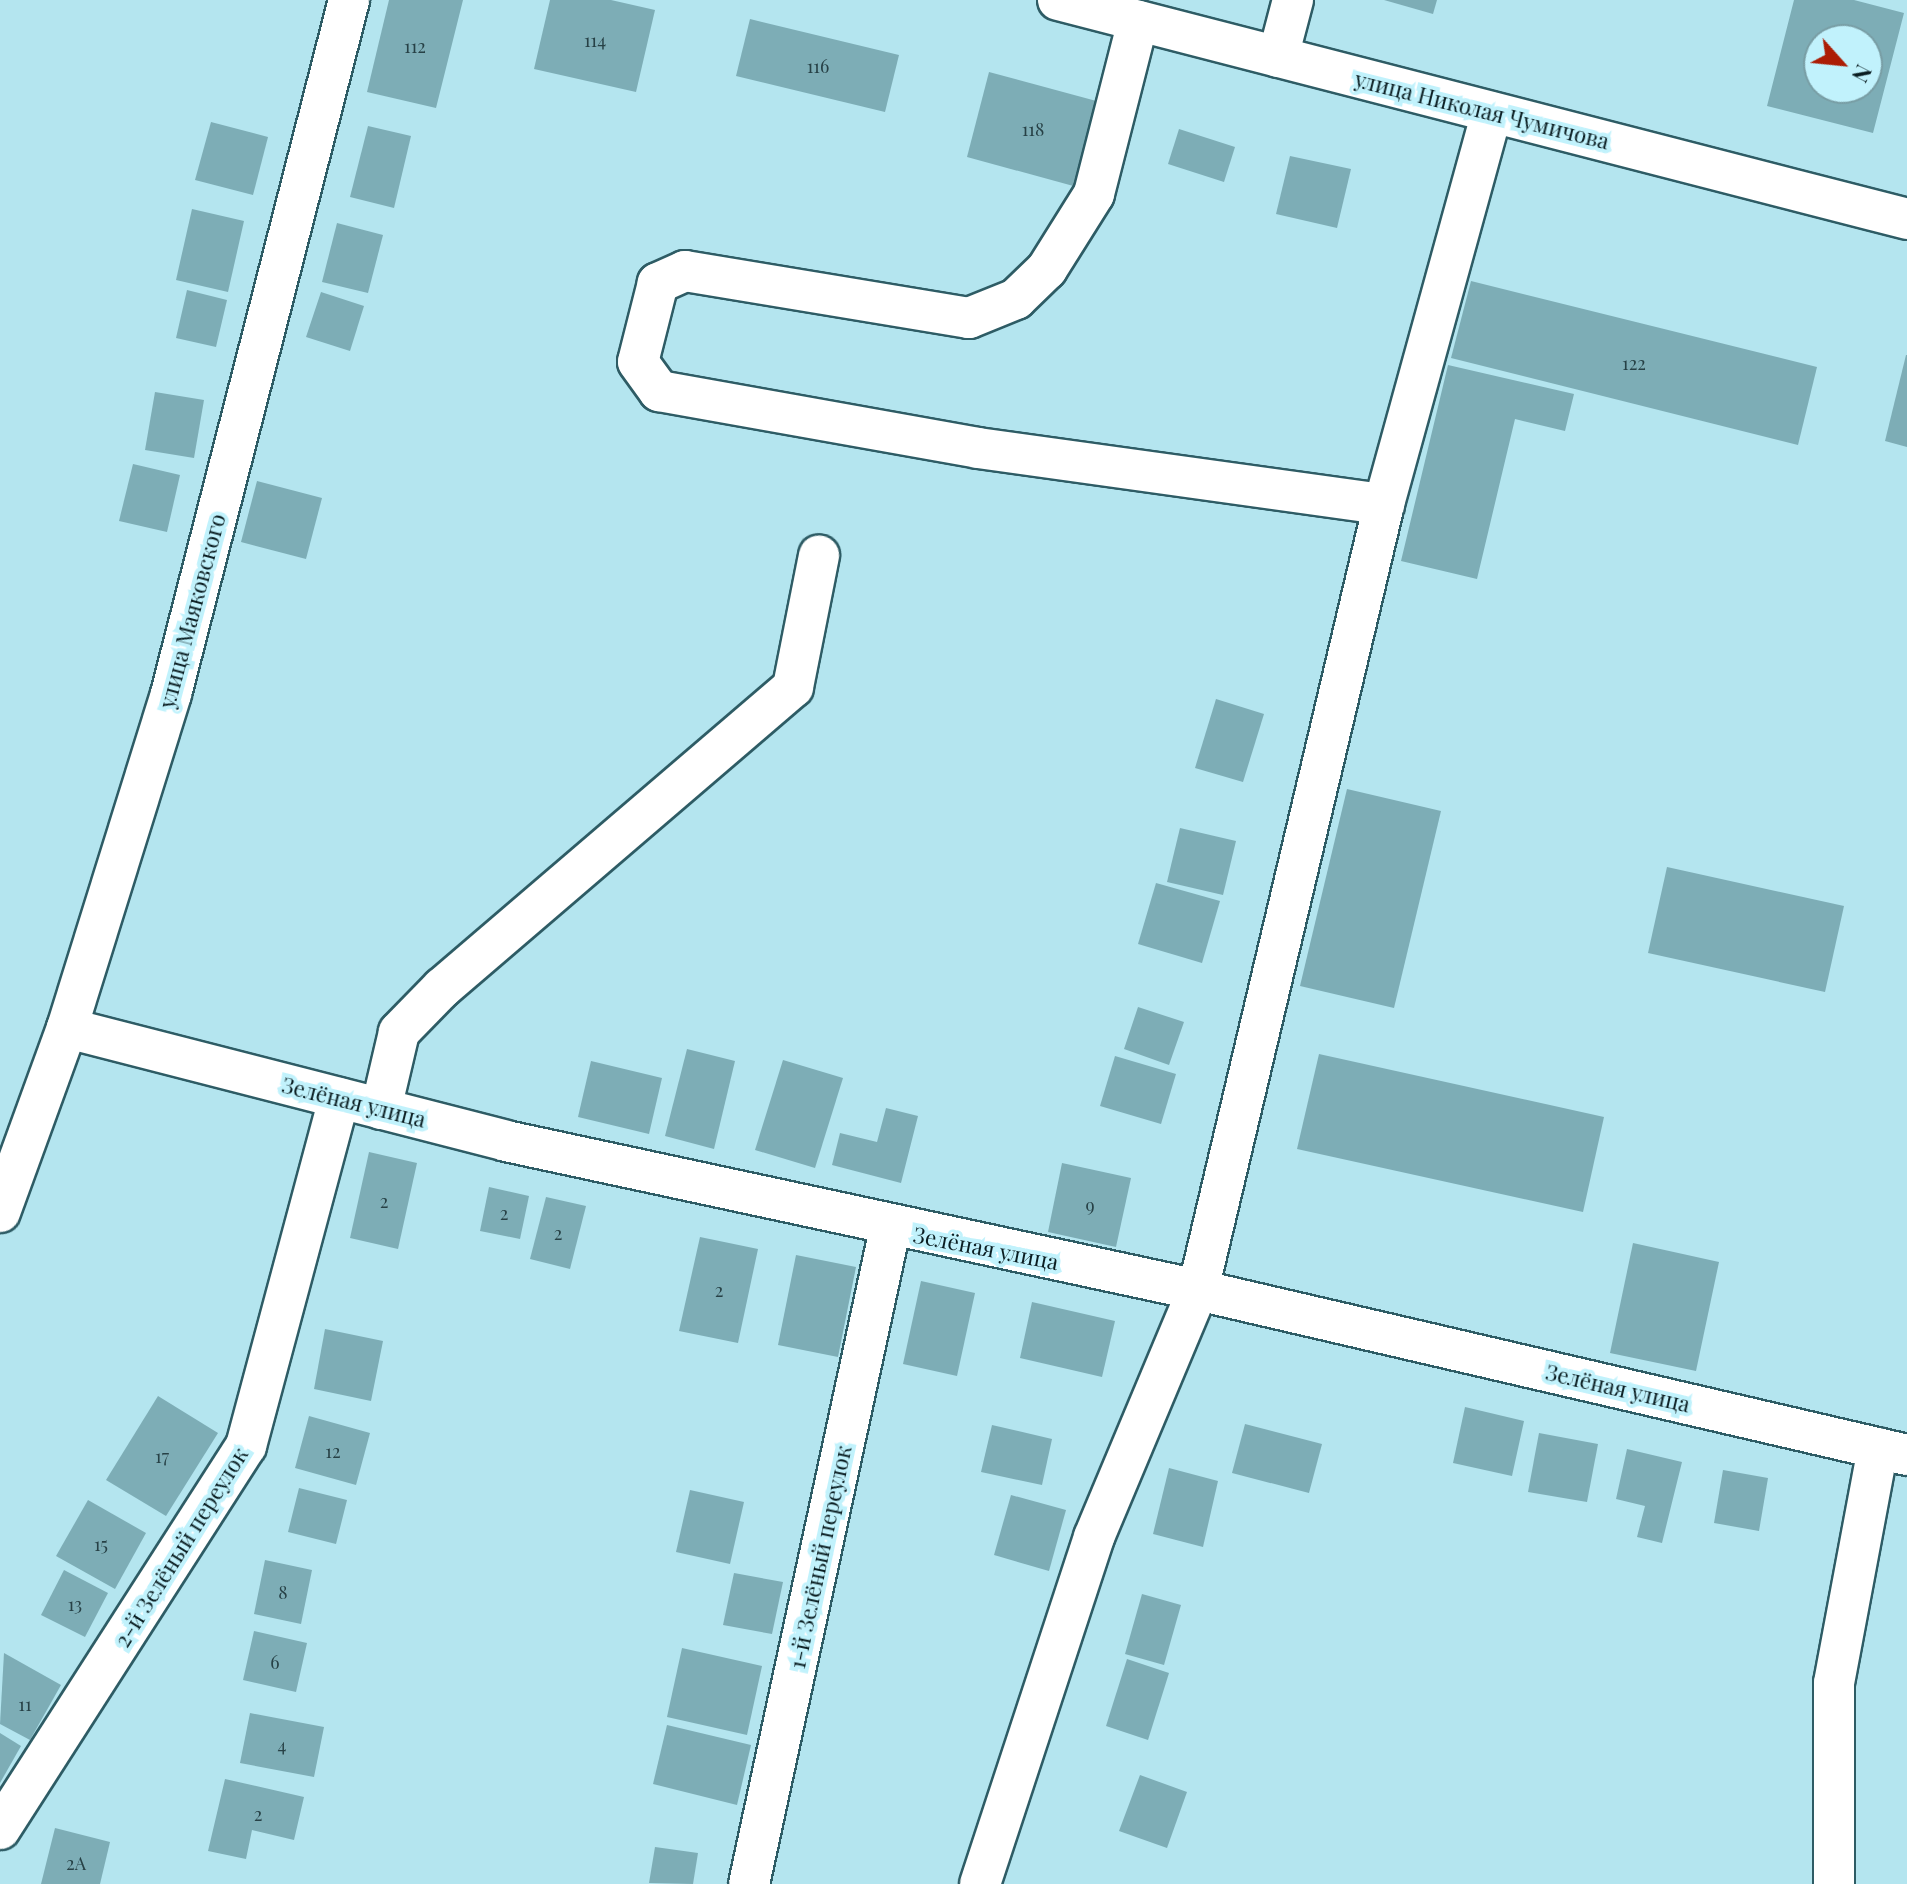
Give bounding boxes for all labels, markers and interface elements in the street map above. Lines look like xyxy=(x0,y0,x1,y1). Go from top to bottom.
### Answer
north arrow xyxy=(1803,24,1883,104)
house number: 114 xyxy=(584,29,606,51)
house number: 112 xyxy=(404,35,426,57)
house number: 116 xyxy=(807,55,829,77)
text: N xyxy=(1846,60,1880,88)
street label: улица Николая Чумичова xyxy=(1352,66,1612,154)
house number: 118 xyxy=(1022,118,1044,140)
house number: 122 xyxy=(1622,352,1646,374)
street label: улица Маяковского xyxy=(153,511,231,711)
street label: Зелёная улица xyxy=(279,1071,429,1133)
house number: 2 xyxy=(380,1190,388,1212)
house number: 9 xyxy=(1085,1194,1095,1216)
house number: 2 xyxy=(500,1202,508,1224)
street label: Зелёная улица xyxy=(911,1221,1061,1275)
house number: 2 xyxy=(554,1222,562,1244)
house number: 2 xyxy=(715,1279,723,1301)
street label: Зелёная улица xyxy=(1543,1359,1693,1417)
house number: 12 xyxy=(325,1440,341,1462)
street label: 2-й Зелёный переулок xyxy=(109,1442,253,1652)
street label: 1-й Зелёный переулок xyxy=(783,1443,857,1671)
house number: 17 xyxy=(155,1445,169,1467)
house number: 15 xyxy=(94,1533,108,1555)
house number: 8 xyxy=(278,1581,288,1603)
house number: 13 xyxy=(68,1593,82,1615)
house number: 6 xyxy=(270,1651,280,1673)
house number: 11 xyxy=(18,1693,32,1715)
house number: 4 xyxy=(278,1734,286,1756)
house number: 2 xyxy=(254,1803,262,1825)
house number: 2А xyxy=(66,1852,86,1874)

